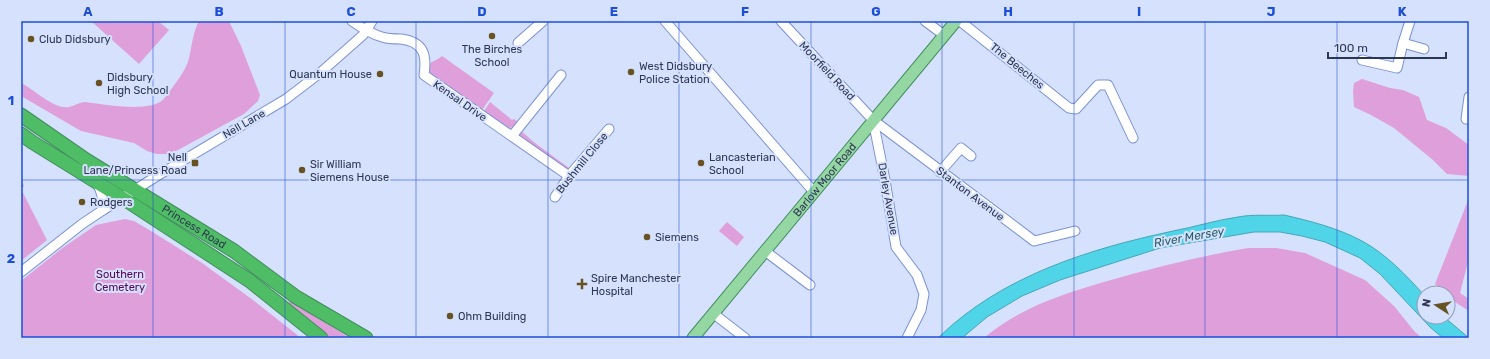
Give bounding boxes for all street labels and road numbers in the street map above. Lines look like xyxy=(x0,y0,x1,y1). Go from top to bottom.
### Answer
street label: Moorfield Road xyxy=(796,39,858,103)
street label: The Beeches xyxy=(987,40,1047,92)
street label: Kensal Drive xyxy=(431,78,489,124)
street label: Nell Lane xyxy=(220,107,268,141)
street label: Bushmill Close xyxy=(553,130,611,196)
street label: Barlow Moor Road xyxy=(790,140,859,219)
street label: Darley Avenue xyxy=(875,162,901,236)
street label: Stanton Avenue xyxy=(933,164,1007,224)
street label: Princess Road xyxy=(160,202,229,251)

